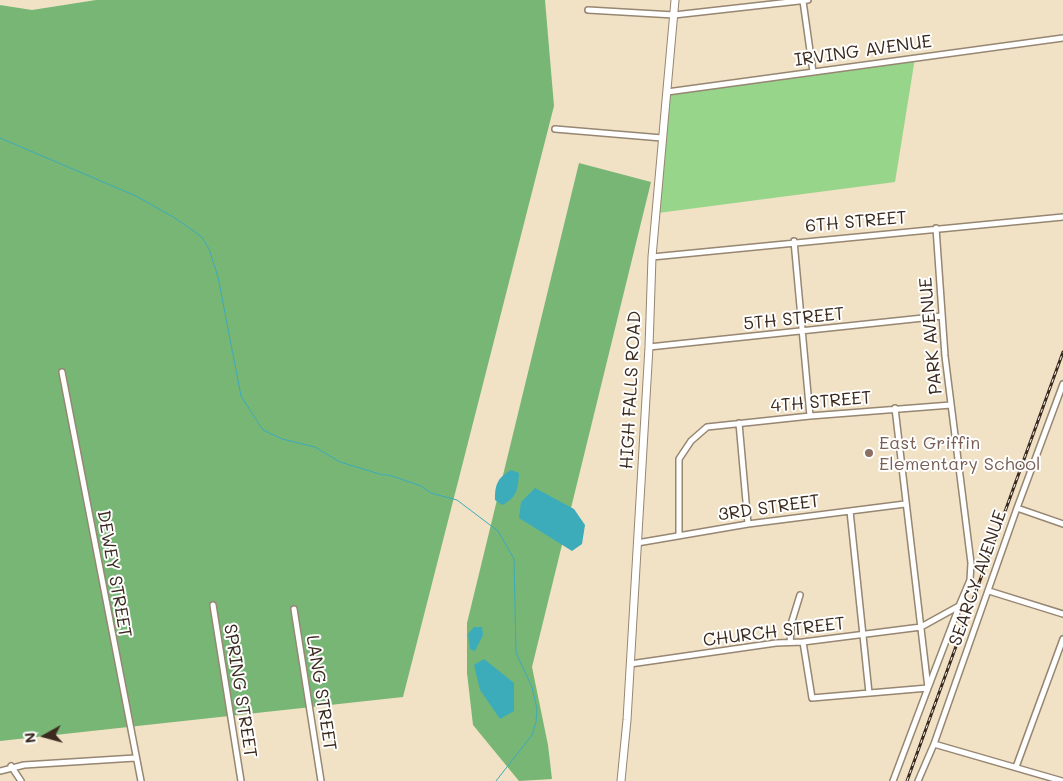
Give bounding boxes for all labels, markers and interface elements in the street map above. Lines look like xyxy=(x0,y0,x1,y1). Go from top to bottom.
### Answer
street label: IRVING AVENUE xyxy=(793,31,933,71)
street label: 6TH STREET xyxy=(804,207,908,237)
street label: PARK AVENUE xyxy=(915,277,947,395)
street label: 5TH STREET xyxy=(742,303,846,335)
street label: HIGH FALLS ROAD xyxy=(616,310,646,470)
street label: 4TH STREET xyxy=(769,387,873,417)
place label: East Griffin Elementary School xyxy=(879,432,1040,474)
marker: East Griffin Elementary School xyxy=(863,447,875,459)
street label: 3RD STREET xyxy=(717,490,821,526)
street label: SEARCY AVENUE xyxy=(945,507,1011,649)
street label: DEWEY STREET xyxy=(92,509,136,639)
street label: CHURCH STREET xyxy=(702,613,846,651)
street label: SPRING STREET xyxy=(219,622,261,760)
street label: LANG STREET xyxy=(301,634,341,752)
north arrow xyxy=(20,711,70,761)
text: N xyxy=(20,731,40,744)

